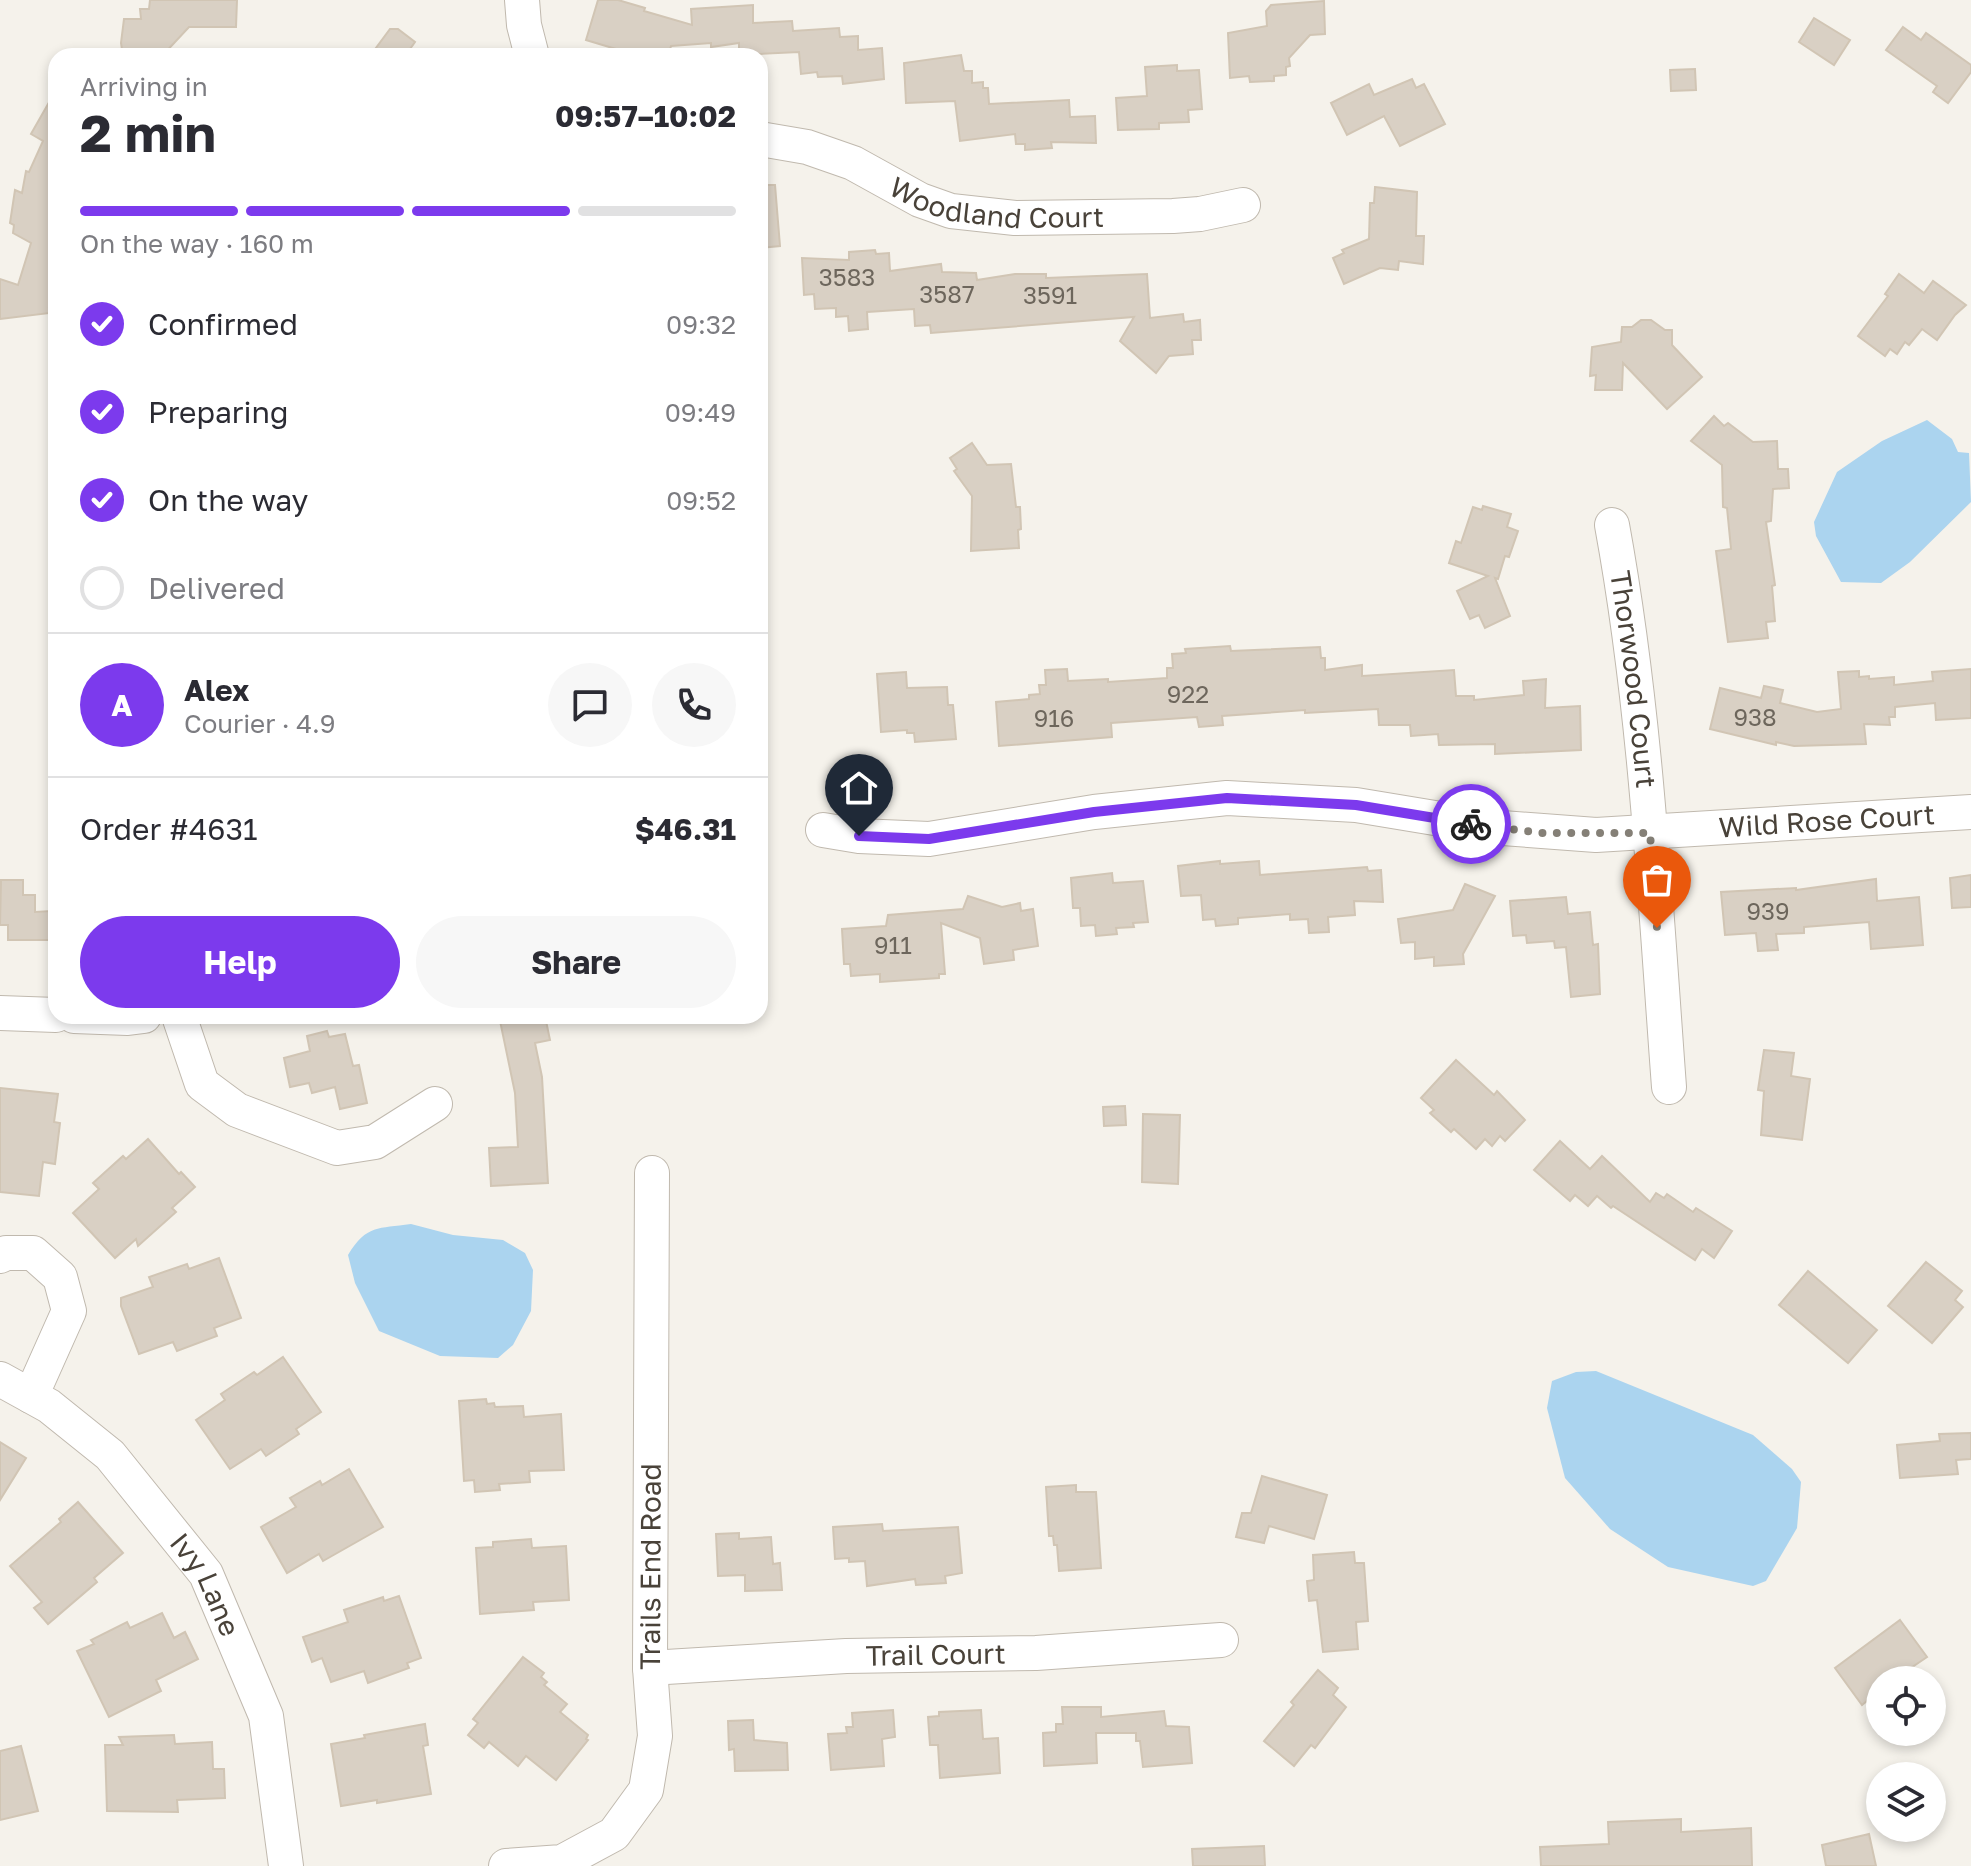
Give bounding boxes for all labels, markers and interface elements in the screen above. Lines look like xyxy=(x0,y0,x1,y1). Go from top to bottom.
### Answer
text: Arriving in xyxy=(80,71,208,102)
text: 09:57–10:02 xyxy=(555,98,736,134)
text: 2 min xyxy=(80,101,216,163)
street label: Woodland Court xyxy=(884,170,1104,235)
text: On the way · 160 m xyxy=(80,228,314,259)
house number: 3583 xyxy=(819,262,875,291)
house number: 3587 xyxy=(919,279,975,308)
house number: 3591 xyxy=(1023,280,1077,309)
icon: check xyxy=(80,302,124,346)
text: Confirmed xyxy=(148,306,298,342)
text: 09:32 xyxy=(666,309,736,340)
icon: check xyxy=(80,390,124,434)
text: Preparing xyxy=(148,394,289,430)
text: 09:49 xyxy=(665,397,736,428)
icon: check xyxy=(80,478,124,522)
text: On the way xyxy=(148,482,308,518)
text: 09:52 xyxy=(666,485,736,516)
street label: Thorwood Court xyxy=(1604,568,1663,789)
text: Delivered xyxy=(148,570,285,606)
button: chat xyxy=(548,663,632,747)
button: phone xyxy=(652,663,736,747)
text: Alex xyxy=(184,672,249,708)
house number: 922 xyxy=(1167,679,1209,708)
text: A xyxy=(111,687,133,723)
house number: 938 xyxy=(1733,702,1777,731)
house number: 916 xyxy=(1034,703,1074,732)
text: Courier · 4.9 xyxy=(184,708,336,739)
pin xyxy=(825,754,893,836)
icon: home xyxy=(837,766,881,810)
courier xyxy=(1431,784,1511,864)
street label: Wild Rose Court xyxy=(1718,797,1936,843)
icon: bike xyxy=(1449,802,1493,846)
text: Order #4631 xyxy=(80,811,258,847)
text: $46.31 xyxy=(635,811,736,847)
pin xyxy=(1623,846,1691,928)
icon: bag xyxy=(1635,858,1679,902)
house number: 939 xyxy=(1746,896,1790,925)
button: Help xyxy=(80,916,400,1008)
button: Share xyxy=(416,916,736,1008)
house number: 911 xyxy=(874,930,912,959)
street label: Trails End Road xyxy=(633,1463,667,1670)
street label: Ivy Lane xyxy=(163,1526,247,1641)
street label: Trail Court xyxy=(865,1636,1006,1672)
map controls xyxy=(1866,1666,1946,1842)
button: locate xyxy=(1866,1666,1946,1746)
button: layers xyxy=(1866,1762,1946,1842)

